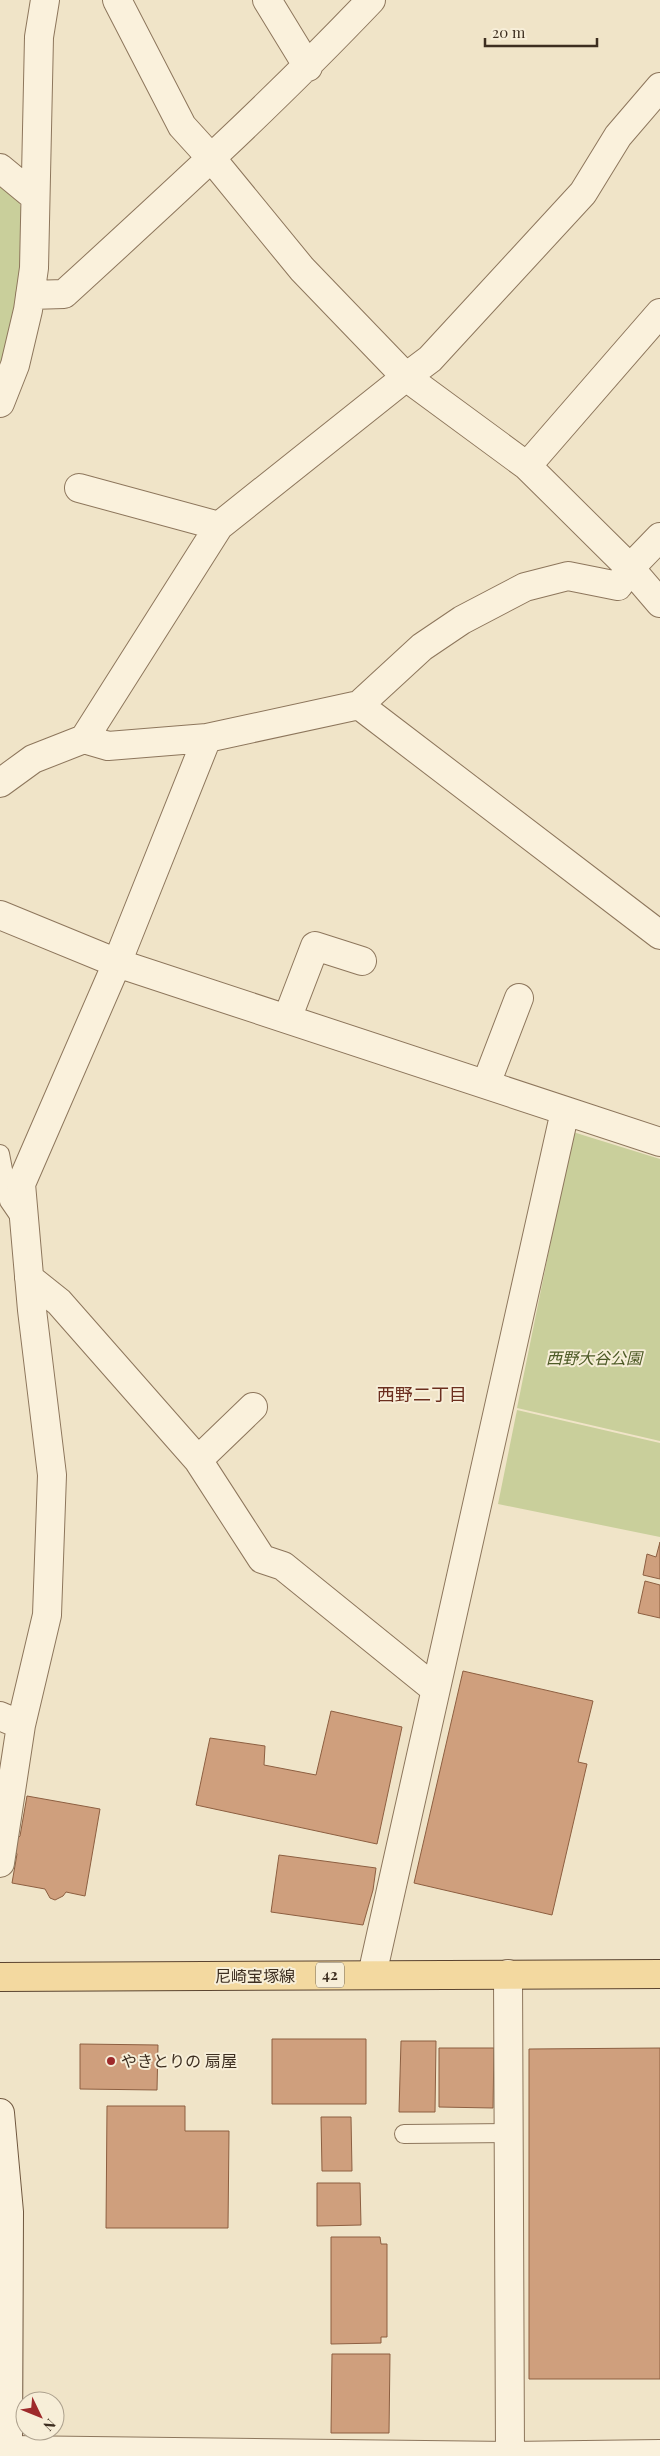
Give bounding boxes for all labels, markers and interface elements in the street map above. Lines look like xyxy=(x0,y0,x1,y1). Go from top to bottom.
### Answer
scale bar xyxy=(485,15,598,47)
text: 20 m xyxy=(492,22,526,42)
park label: 西野大谷公園 xyxy=(546,1347,644,1368)
district label: 西野二丁目 xyxy=(377,1382,467,1406)
road number: 42 xyxy=(316,1962,344,1988)
street label: 尼崎宝塚線 xyxy=(215,1965,295,1986)
place label: やきとりの 扇屋 xyxy=(121,2050,237,2071)
marker: やきとりの 扇屋 xyxy=(105,2055,117,2067)
north arrow xyxy=(15,2391,65,2441)
text: N xyxy=(39,2415,60,2435)

